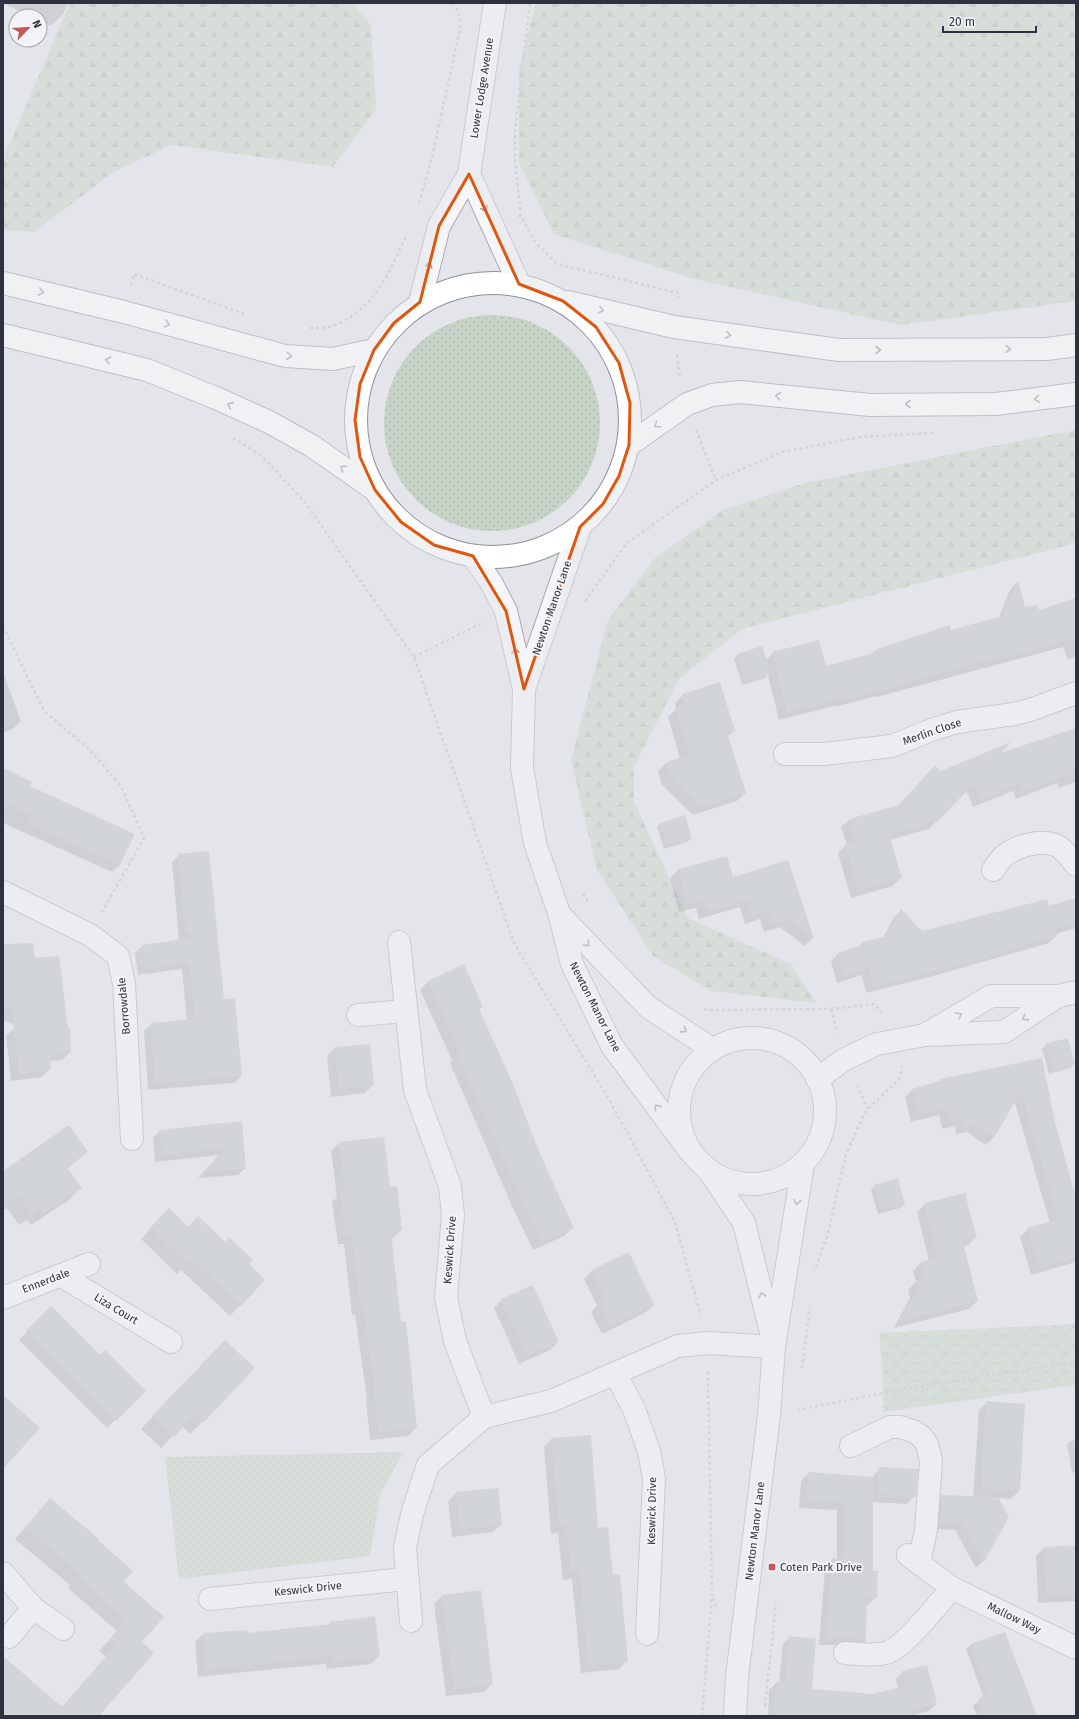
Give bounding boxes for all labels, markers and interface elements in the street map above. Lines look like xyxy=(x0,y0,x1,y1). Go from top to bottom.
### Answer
north arrow xyxy=(8,8,48,48)
scale bar xyxy=(943,8,1036,34)
text: 20 m xyxy=(949,15,975,29)
text: N xyxy=(29,18,44,30)
street label: Lower Lodge Avenue xyxy=(468,37,496,139)
one-way arrow xyxy=(480,205,488,213)
one-way arrow xyxy=(425,261,433,268)
one-way arrow xyxy=(37,287,44,296)
one-way arrow xyxy=(598,305,604,313)
one-way arrow xyxy=(163,319,170,328)
one-way arrow xyxy=(725,330,731,339)
one-way arrow xyxy=(1005,345,1011,353)
one-way arrow xyxy=(875,346,881,354)
one-way arrow xyxy=(286,351,292,360)
one-way arrow xyxy=(105,357,111,365)
one-way arrow xyxy=(775,391,781,400)
one-way arrow xyxy=(1034,394,1040,403)
one-way arrow xyxy=(905,400,911,408)
one-way arrow xyxy=(226,402,234,410)
one-way arrow xyxy=(654,420,661,428)
one-way arrow xyxy=(340,465,347,473)
street label: Newton Manor Lane xyxy=(530,559,574,657)
one-way arrow xyxy=(512,648,520,654)
street label: Merlin Close xyxy=(901,716,963,748)
one-way arrow xyxy=(583,939,590,947)
street label: Newton Manor Lane xyxy=(567,960,623,1054)
street label: Borrowdale xyxy=(115,977,133,1035)
one-way arrow xyxy=(955,1012,962,1019)
one-way arrow xyxy=(1023,1013,1030,1020)
one-way arrow xyxy=(679,1025,686,1032)
one-way arrow xyxy=(655,1104,662,1111)
one-way arrow xyxy=(793,1199,802,1205)
street label: Keswick Drive xyxy=(441,1216,459,1284)
street label: Ennerdale xyxy=(20,1266,72,1296)
street label: Liza Court xyxy=(92,1291,140,1327)
one-way arrow xyxy=(758,1292,766,1298)
street label: Keswick Drive xyxy=(645,1477,659,1545)
street label: Newton Manor Lane xyxy=(742,1481,768,1581)
place label: Coten Park Drive xyxy=(780,1561,862,1574)
marker: Coten Park Drive xyxy=(767,1562,777,1572)
street label: Keswick Drive xyxy=(274,1579,342,1599)
street label: Mallow Way xyxy=(985,1599,1043,1637)

